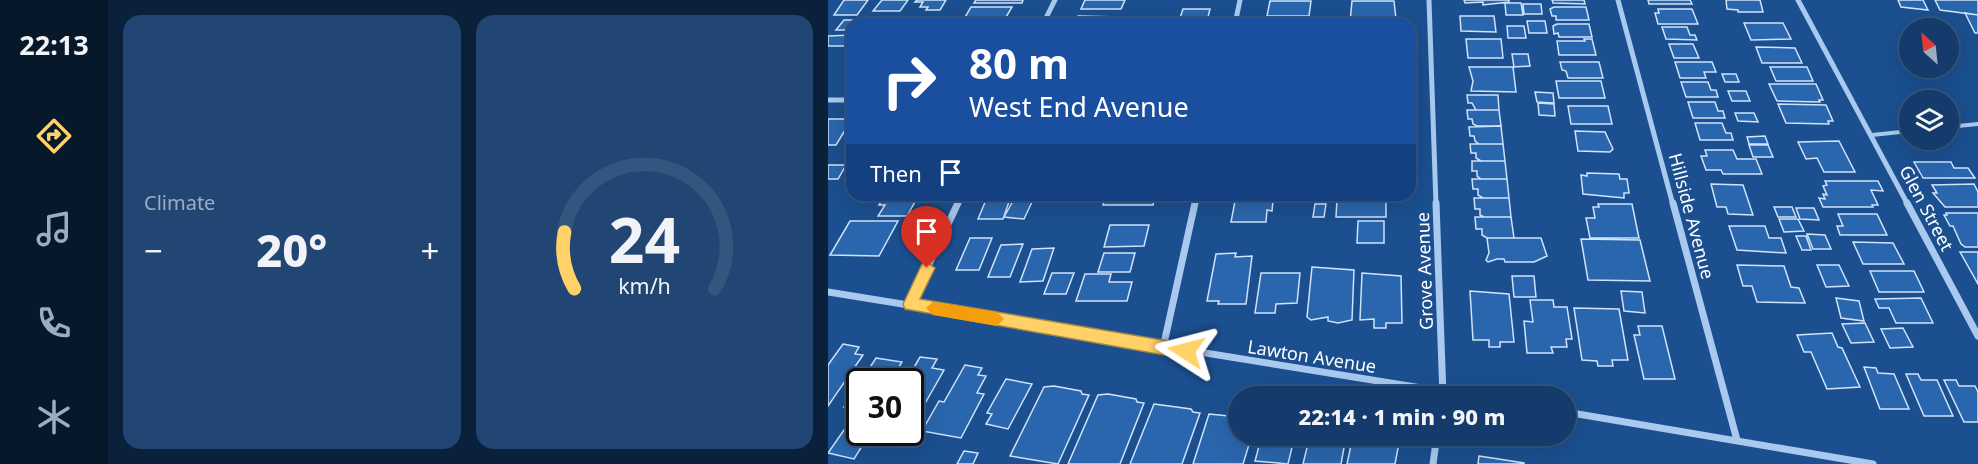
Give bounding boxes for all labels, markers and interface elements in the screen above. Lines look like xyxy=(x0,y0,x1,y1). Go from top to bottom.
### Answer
north arrow xyxy=(1899,18,1959,78)
map controls xyxy=(1899,18,1959,150)
text: 22:13 xyxy=(19,26,89,63)
text: 80 m xyxy=(969,34,1069,91)
icon: right xyxy=(870,42,948,120)
text: West End Avenue xyxy=(969,88,1189,125)
button: layers xyxy=(1899,90,1959,150)
icon: directions xyxy=(33,115,75,157)
street label: Hillside Avenue xyxy=(1664,150,1720,282)
icon: arrive xyxy=(934,156,967,189)
text: Then xyxy=(870,158,922,188)
street label: Glen Street xyxy=(1894,161,1960,256)
text: Climate xyxy=(144,189,215,216)
text: 24 xyxy=(609,196,680,281)
pin xyxy=(901,206,952,268)
icon: music xyxy=(33,208,75,250)
street label: Grove Avenue xyxy=(1410,212,1438,330)
icon: arrive xyxy=(910,215,943,248)
text: 20° xyxy=(256,219,327,280)
text: − xyxy=(144,228,163,273)
text: + xyxy=(421,228,440,273)
text: km/h xyxy=(618,271,671,300)
icon: phone xyxy=(33,302,75,344)
position arrow xyxy=(1154,319,1218,383)
street label: Lawton Avenue xyxy=(1246,334,1378,378)
speed limit sign: 30 xyxy=(846,368,924,446)
icon: climate xyxy=(33,396,75,438)
text: 22:14 · 1 min · 90 m xyxy=(1299,401,1505,431)

